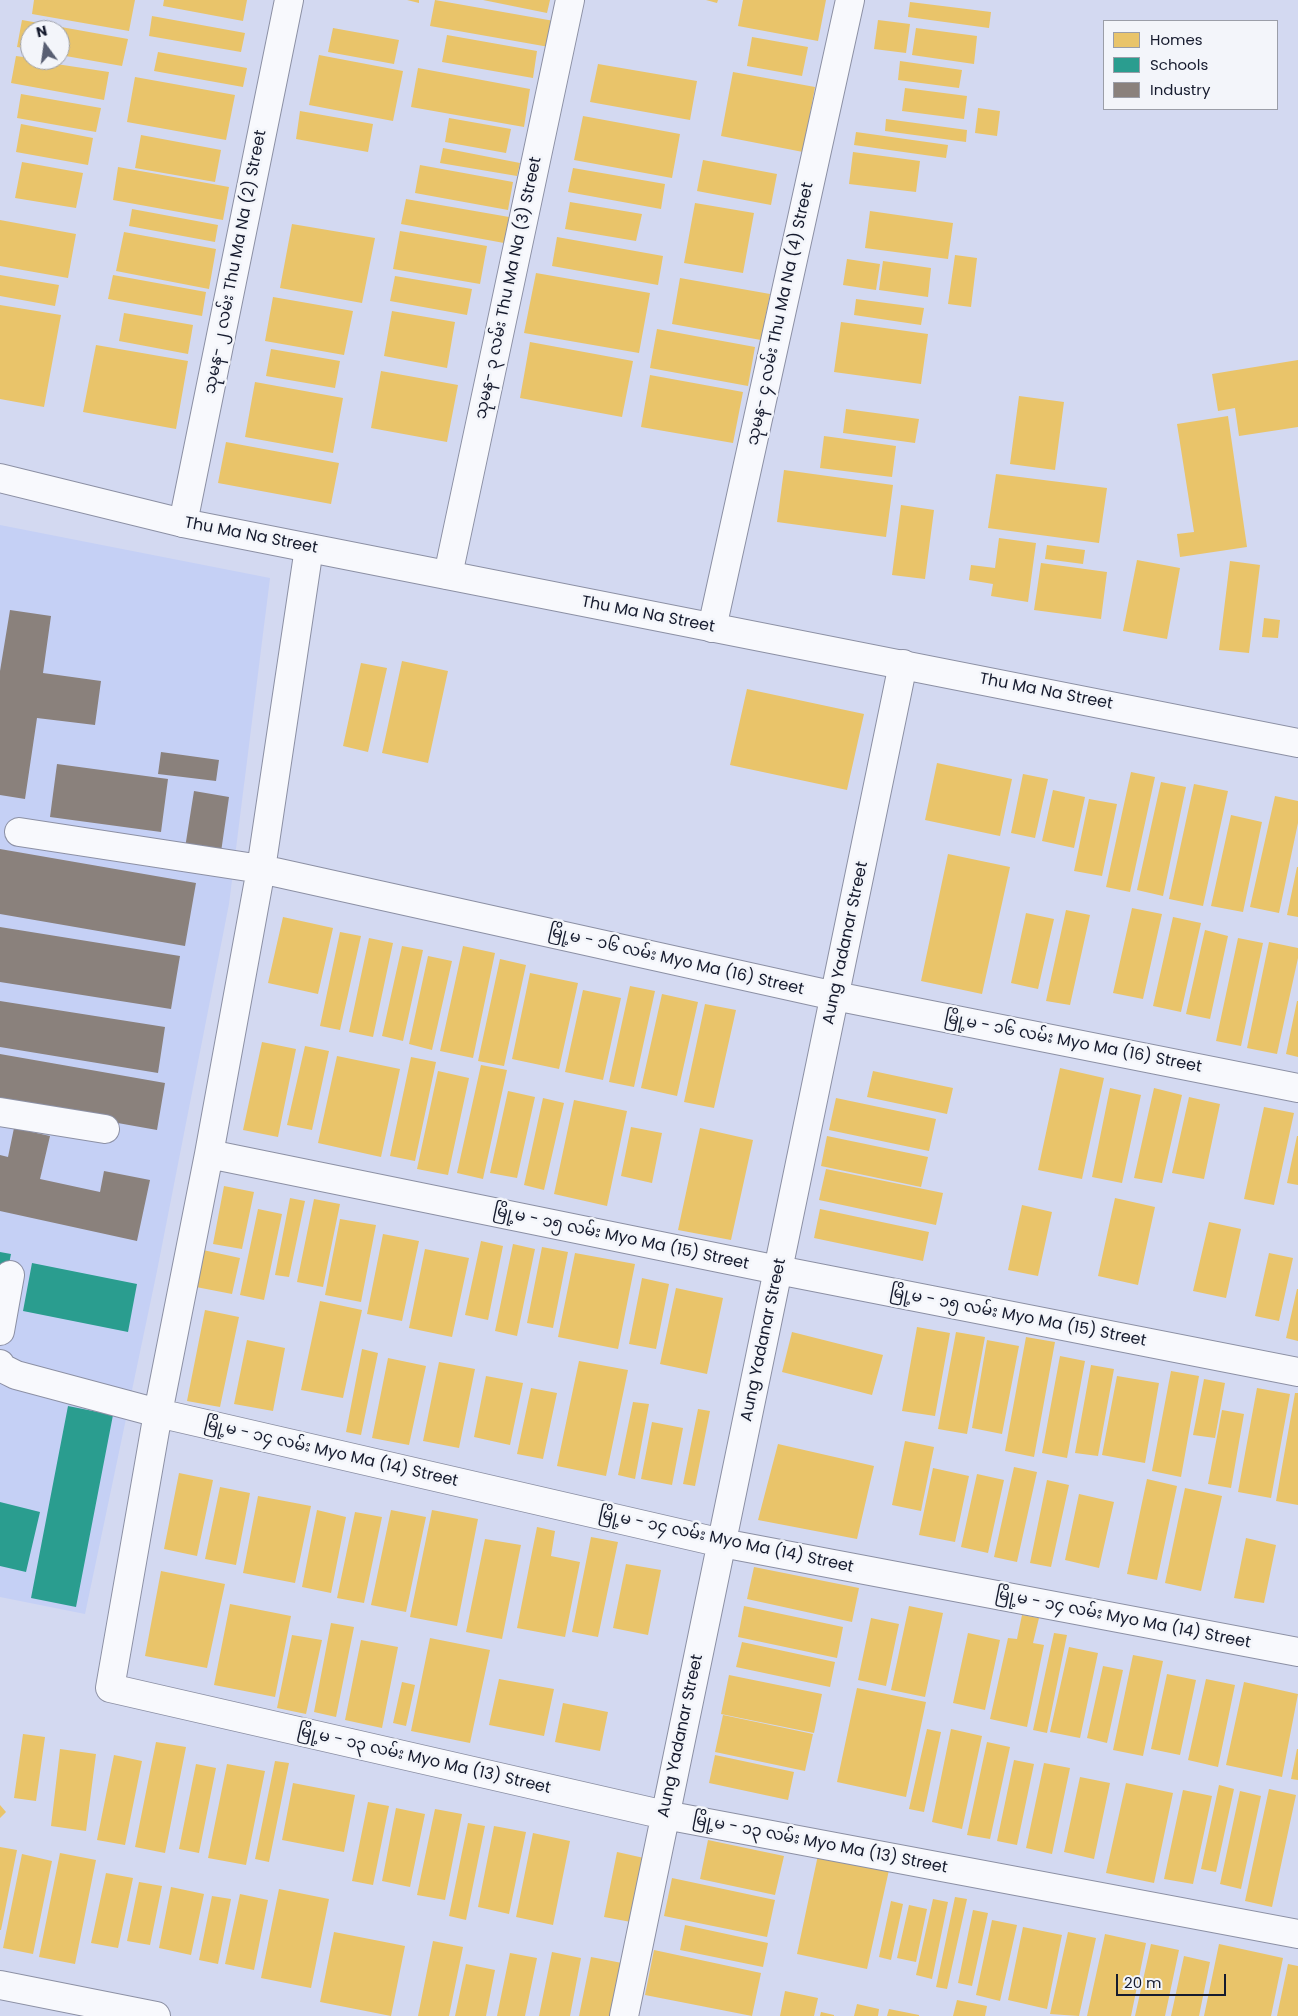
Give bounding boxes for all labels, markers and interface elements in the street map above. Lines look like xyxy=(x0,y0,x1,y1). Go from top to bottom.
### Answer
north arrow xyxy=(20,20,70,70)
text: N xyxy=(34,20,49,42)
legend xyxy=(1103,20,1278,110)
text: Homes xyxy=(1150,29,1203,50)
text: Schools xyxy=(1150,54,1208,75)
text: Industry xyxy=(1150,79,1210,100)
street label: သုမန- ၂ လမ်း Thu Ma Na (2) Street xyxy=(201,129,271,395)
street label: သုမန- ၃ လမ်း Thu Ma Na (3) Street xyxy=(472,155,546,421)
street label: သုမန- ၄ လမ်း Thu Ma Na (4) Street xyxy=(744,181,818,447)
street label: Thu Ma Na Street xyxy=(183,514,319,558)
street label: Thu Ma Na Street xyxy=(580,593,716,637)
street label: Thu Ma Na Street xyxy=(978,670,1114,714)
street label: Aung Yadanar Street xyxy=(819,860,873,1026)
street label: မြို့မ - ၁၆ လမ်း Myo Ma (16) Street xyxy=(546,922,806,1000)
street label: မြို့မ - ၁၆ လမ်း Myo Ma (16) Street xyxy=(943,1009,1203,1077)
street label: မြို့မ - ၁၅ လမ်း Myo Ma (15) Street xyxy=(491,1201,751,1275)
street label: Aung Yadanar Street xyxy=(737,1257,791,1423)
street label: မြို့မ - ၁၅ လမ်း Myo Ma (15) Street xyxy=(888,1283,1148,1351)
street label: မြို့မ - ၁၄ လမ်း Myo Ma (14) Street xyxy=(202,1414,460,1492)
street label: မြို့မ - ၁၄ လမ်း Myo Ma (14) Street xyxy=(597,1505,855,1577)
street label: မြို့မ - ၁၄ လမ်း Myo Ma (14) Street xyxy=(994,1585,1252,1653)
street label: Aung Yadanar Street xyxy=(654,1653,708,1819)
street label: မြို့မ - ၁၃ လမ်း Myo Ma (13) Street xyxy=(296,1721,552,1799)
street label: မြို့မ - ၁၃ လမ်း Myo Ma (13) Street xyxy=(691,1810,949,1878)
scale bar xyxy=(1118,1964,1228,1996)
text: 20 m xyxy=(1124,1972,1162,1993)

